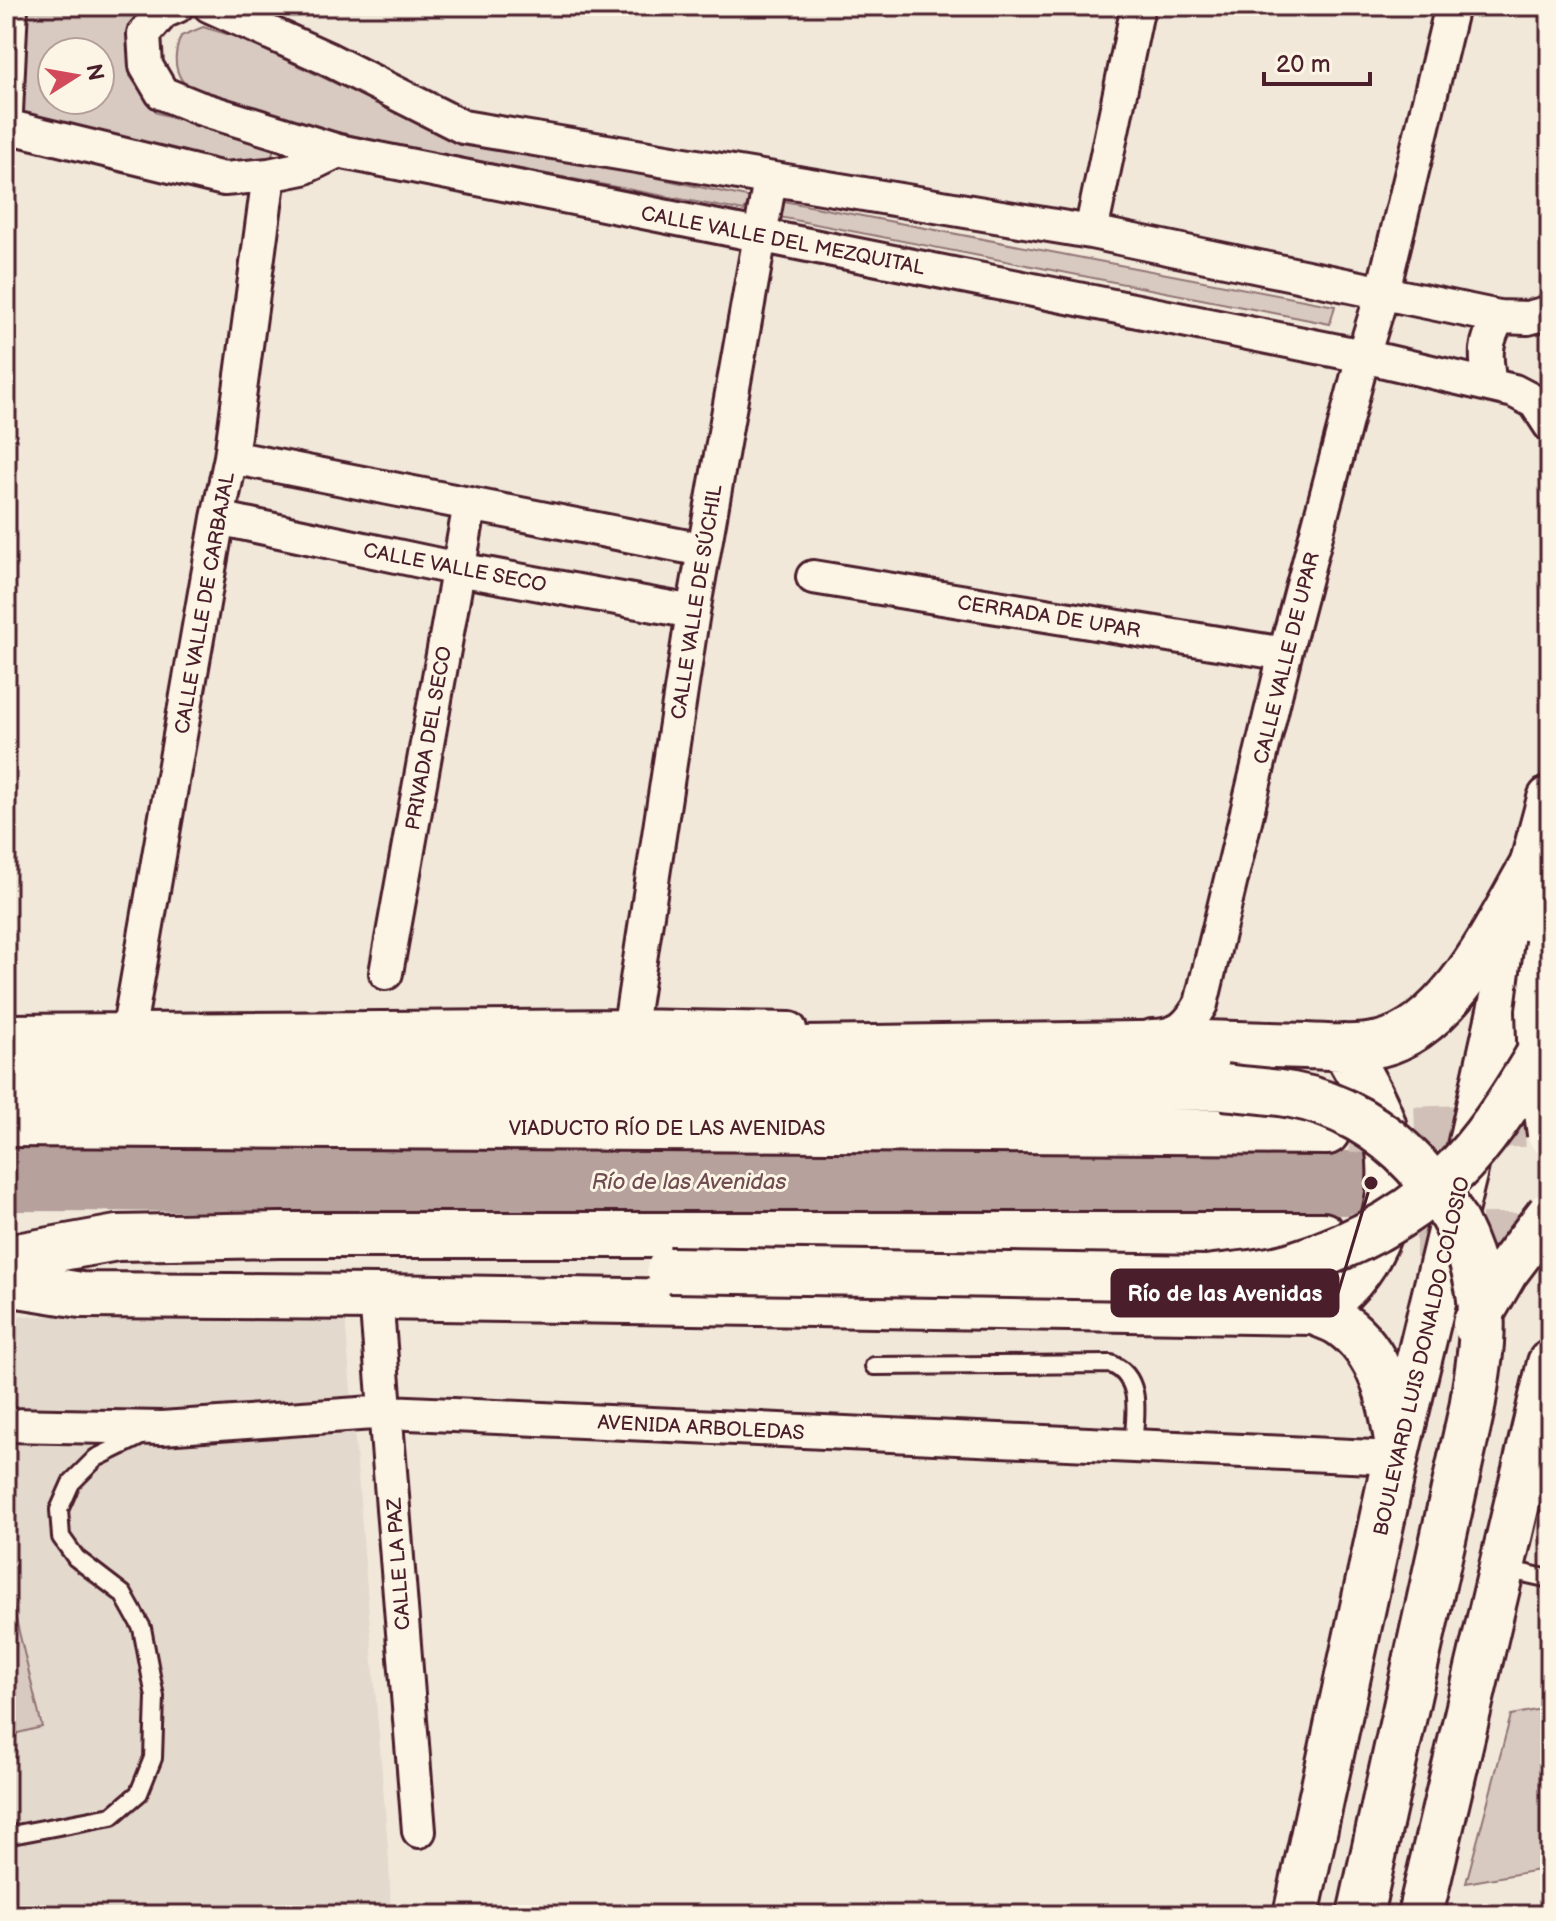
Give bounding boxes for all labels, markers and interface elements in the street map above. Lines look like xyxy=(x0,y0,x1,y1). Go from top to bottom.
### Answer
north arrow xyxy=(36,36,116,116)
scale bar xyxy=(1264,36,1370,86)
text: 20 m xyxy=(1276,50,1331,79)
text: N xyxy=(79,62,109,83)
street label: CALLE VALLE DEL MEZQUITAL xyxy=(639,202,927,280)
street label: CALLE VALLE DE CARBAJAL xyxy=(170,470,240,736)
street label: CALLE VALLE DE SÚCHIL xyxy=(666,482,727,721)
street label: CALLE VALLE SECO xyxy=(361,538,548,598)
street label: CALLE VALLE DE UPAR xyxy=(1249,550,1325,767)
street label: CERRADA DE UPAR xyxy=(956,591,1142,643)
street label: PRIVADA DEL SECO xyxy=(401,644,457,832)
street label: VIADUCTO RÍO DE LAS AVENIDAS xyxy=(509,1116,825,1141)
water label: Río de las Avenidas xyxy=(592,1169,786,1196)
street label: BOULEVARD LUIS DONALDO COLOSIO xyxy=(1369,1174,1475,1538)
callout: Río de las Avenidas xyxy=(1112,1270,1338,1316)
text: Río de las Avenidas xyxy=(1128,1281,1323,1308)
street label: AVENIDA ARBOLEDAS xyxy=(597,1411,805,1445)
street label: CALLE LA PAZ xyxy=(382,1496,416,1631)

